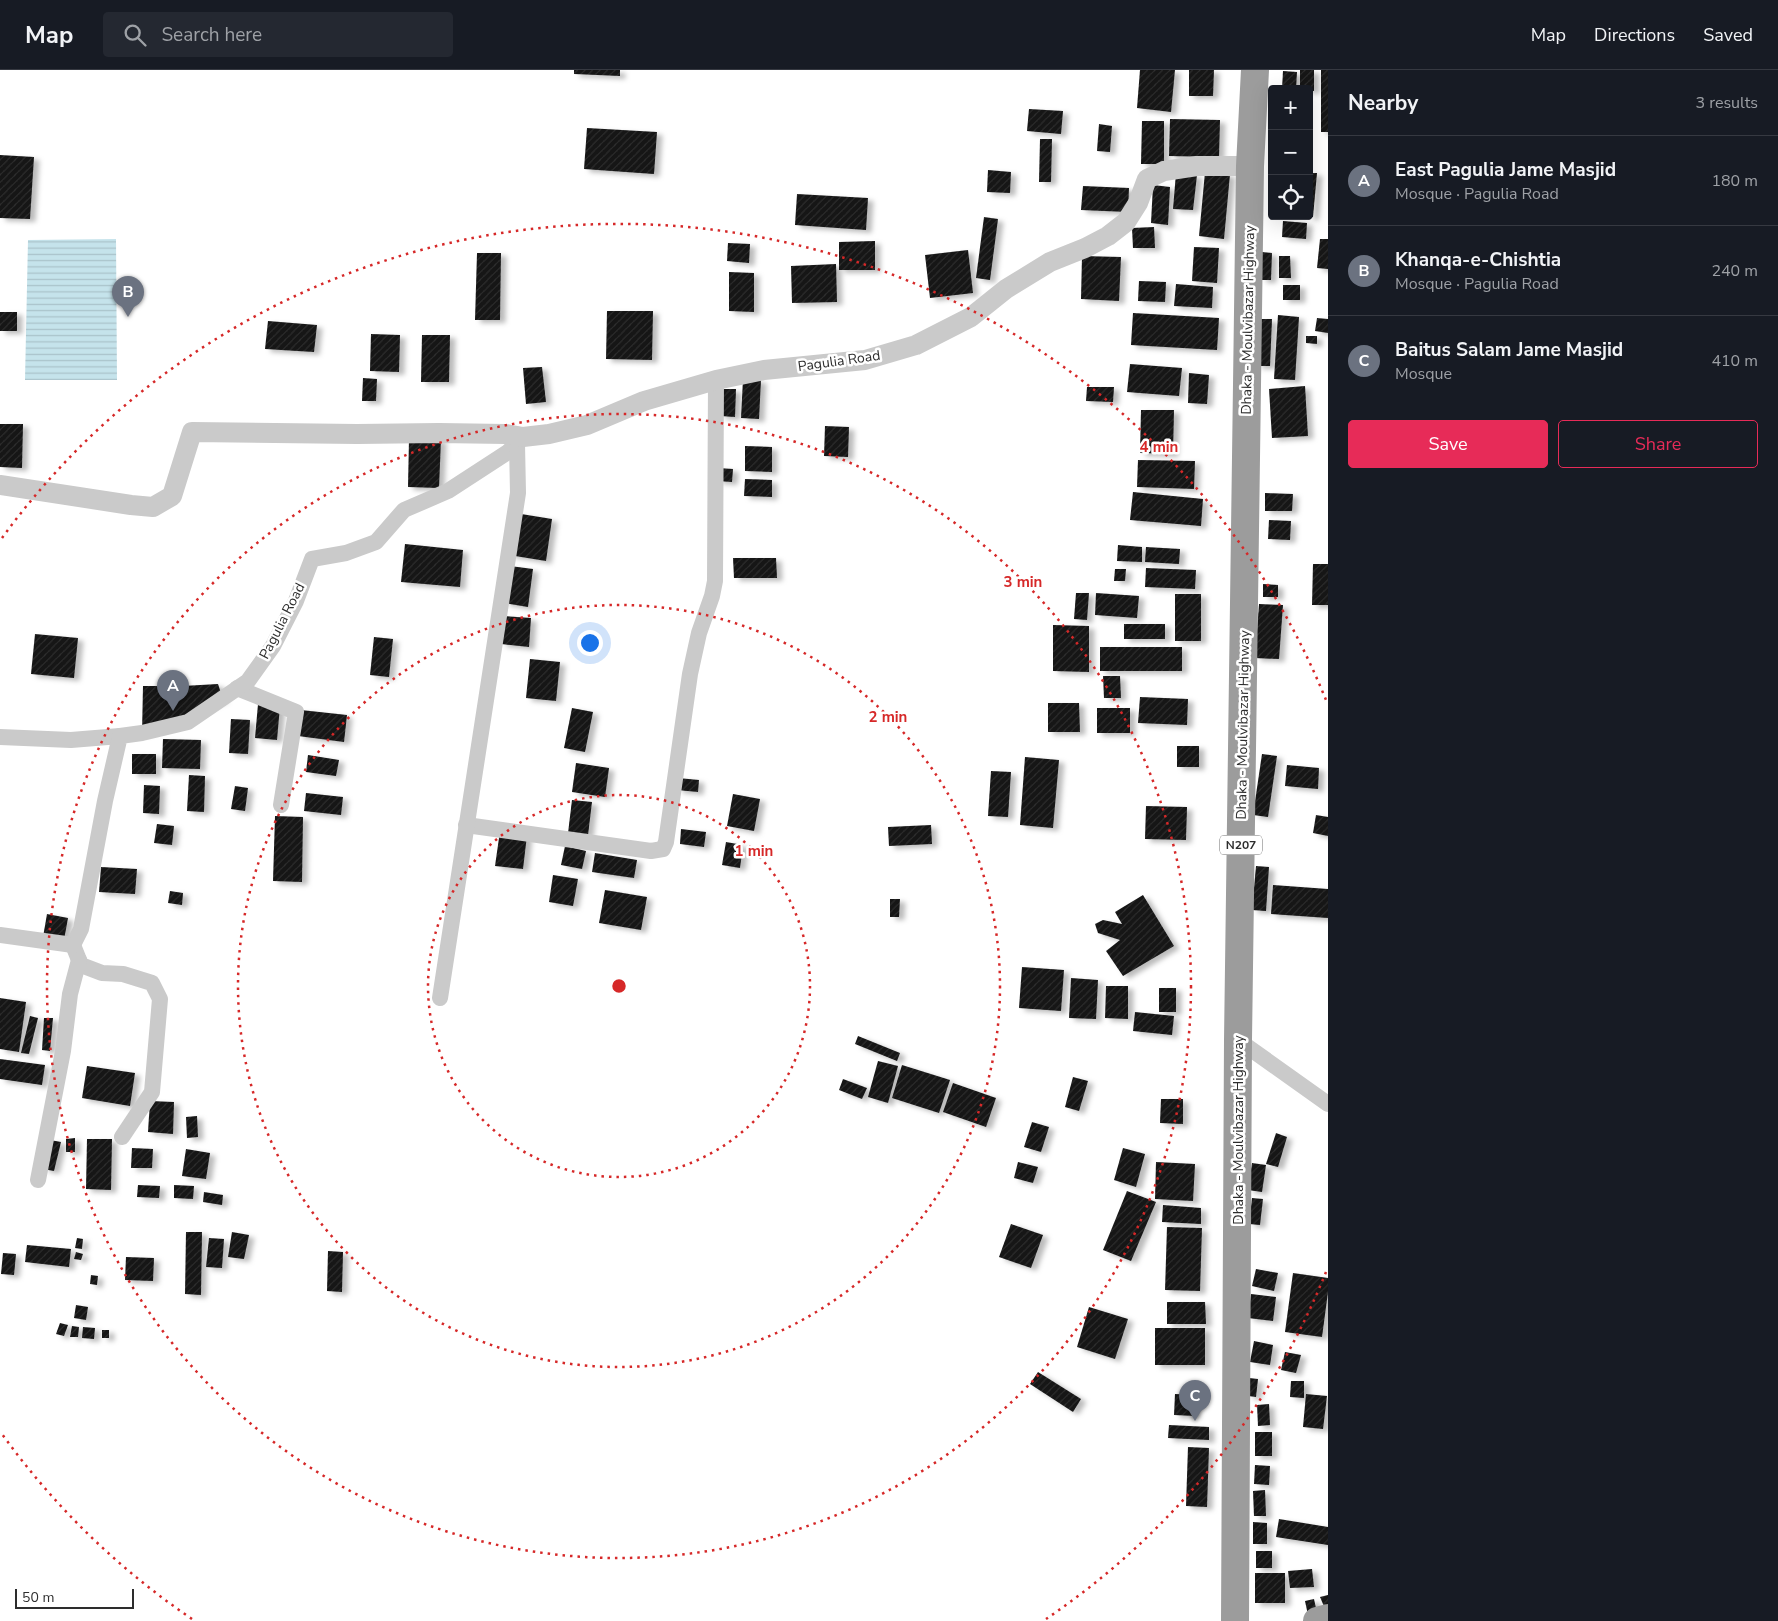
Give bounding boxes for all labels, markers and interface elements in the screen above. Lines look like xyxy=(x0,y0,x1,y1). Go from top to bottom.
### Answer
search box xyxy=(103,12,453,57)
text: Map xyxy=(25,19,73,51)
icon: search xyxy=(121,21,149,49)
text: Search here xyxy=(161,22,262,48)
text: Map xyxy=(1531,23,1566,47)
text: Directions xyxy=(1594,23,1675,47)
text: Saved xyxy=(1703,23,1753,47)
map controls xyxy=(1268,85,1313,220)
button: + xyxy=(1268,85,1313,130)
text: Nearby xyxy=(1348,89,1418,117)
text: 3 results xyxy=(1696,92,1758,114)
button: − xyxy=(1268,130,1313,175)
text: East Pagulia Jame Masjid xyxy=(1395,157,1616,183)
text: A xyxy=(1358,170,1370,192)
text: 180 m xyxy=(1711,170,1758,192)
button: locate xyxy=(1268,175,1313,220)
text: Mosque · Pagulia Road xyxy=(1395,183,1559,205)
street label: Dhaka - Moulvibazar Highway xyxy=(1237,224,1259,415)
text: Khanqa-e-Chishtia xyxy=(1395,247,1561,273)
text: B xyxy=(1358,260,1370,282)
text: 240 m xyxy=(1711,260,1758,282)
text: Mosque · Pagulia Road xyxy=(1395,273,1559,295)
pin: B xyxy=(112,276,144,317)
text: Baitus Salam Jame Masjid xyxy=(1395,337,1623,363)
street label: Pagulia Road xyxy=(797,346,881,376)
text: C xyxy=(1359,350,1369,372)
text: 410 m xyxy=(1711,350,1758,372)
text: Mosque xyxy=(1395,363,1452,385)
button: Save xyxy=(1348,420,1548,468)
button: Share xyxy=(1558,420,1758,468)
text: 4 min xyxy=(1140,437,1178,457)
text: 3 min xyxy=(1004,572,1042,592)
street label: Pagulia Road xyxy=(255,580,309,662)
street label: Dhaka - Moulvibazar Highway xyxy=(1232,629,1254,820)
your location xyxy=(577,630,603,656)
pin: A xyxy=(157,670,189,711)
text: 2 min xyxy=(869,707,907,727)
road number: N207 xyxy=(1220,836,1262,854)
text: 1 min xyxy=(735,841,773,861)
centre of rings xyxy=(610,977,628,995)
street label: Dhaka - Moulvibazar Highway xyxy=(1229,1034,1248,1225)
pin: C xyxy=(1179,1380,1211,1421)
scale bar xyxy=(15,1586,134,1609)
text: 50 m xyxy=(22,1588,54,1607)

